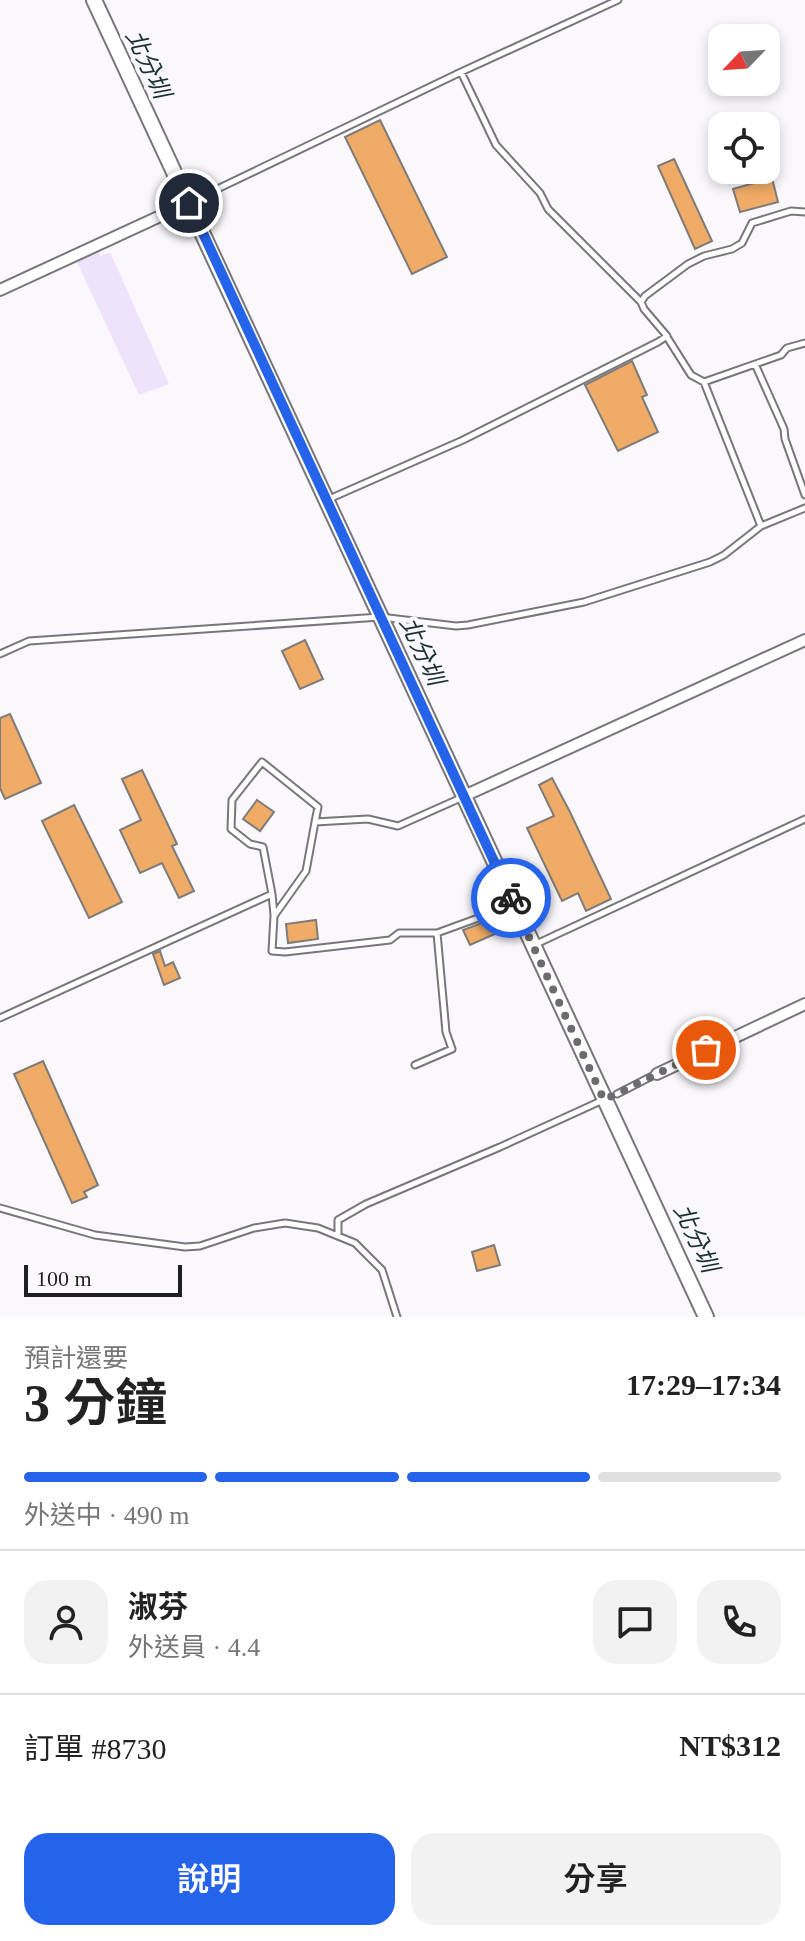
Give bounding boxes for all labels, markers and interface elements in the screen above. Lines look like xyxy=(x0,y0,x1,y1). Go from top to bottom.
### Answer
north arrow xyxy=(708,24,780,96)
map controls xyxy=(708,24,780,184)
water label: 北分圳 xyxy=(121,26,176,105)
button: locate xyxy=(708,112,780,184)
pin xyxy=(155,169,223,237)
icon: home xyxy=(167,181,211,225)
water label: 北分圳 xyxy=(395,613,450,692)
courier xyxy=(471,858,551,938)
icon: bike xyxy=(489,876,533,920)
pin xyxy=(672,1016,740,1084)
icon: bag xyxy=(684,1028,728,1072)
water label: 北分圳 xyxy=(669,1200,724,1279)
scale bar xyxy=(24,1261,182,1297)
text: 100 m xyxy=(36,1266,92,1291)
text: 預計還要 xyxy=(24,1344,128,1373)
text: 17:29–17:34 xyxy=(626,1368,781,1401)
text: 3 分鐘 xyxy=(24,1375,167,1432)
text: 外送中 · 490 m xyxy=(24,1501,189,1530)
button: person xyxy=(24,1580,108,1664)
button: chat xyxy=(593,1580,677,1664)
button: phone xyxy=(697,1580,781,1664)
text: 淑芬 xyxy=(128,1590,188,1623)
text: 外送員 · 4.4 xyxy=(128,1633,260,1662)
text: NT$312 xyxy=(679,1729,781,1762)
text: 訂單 #8730 xyxy=(24,1732,167,1765)
button: 說明 xyxy=(24,1833,395,1925)
button: 分享 xyxy=(411,1833,781,1925)

